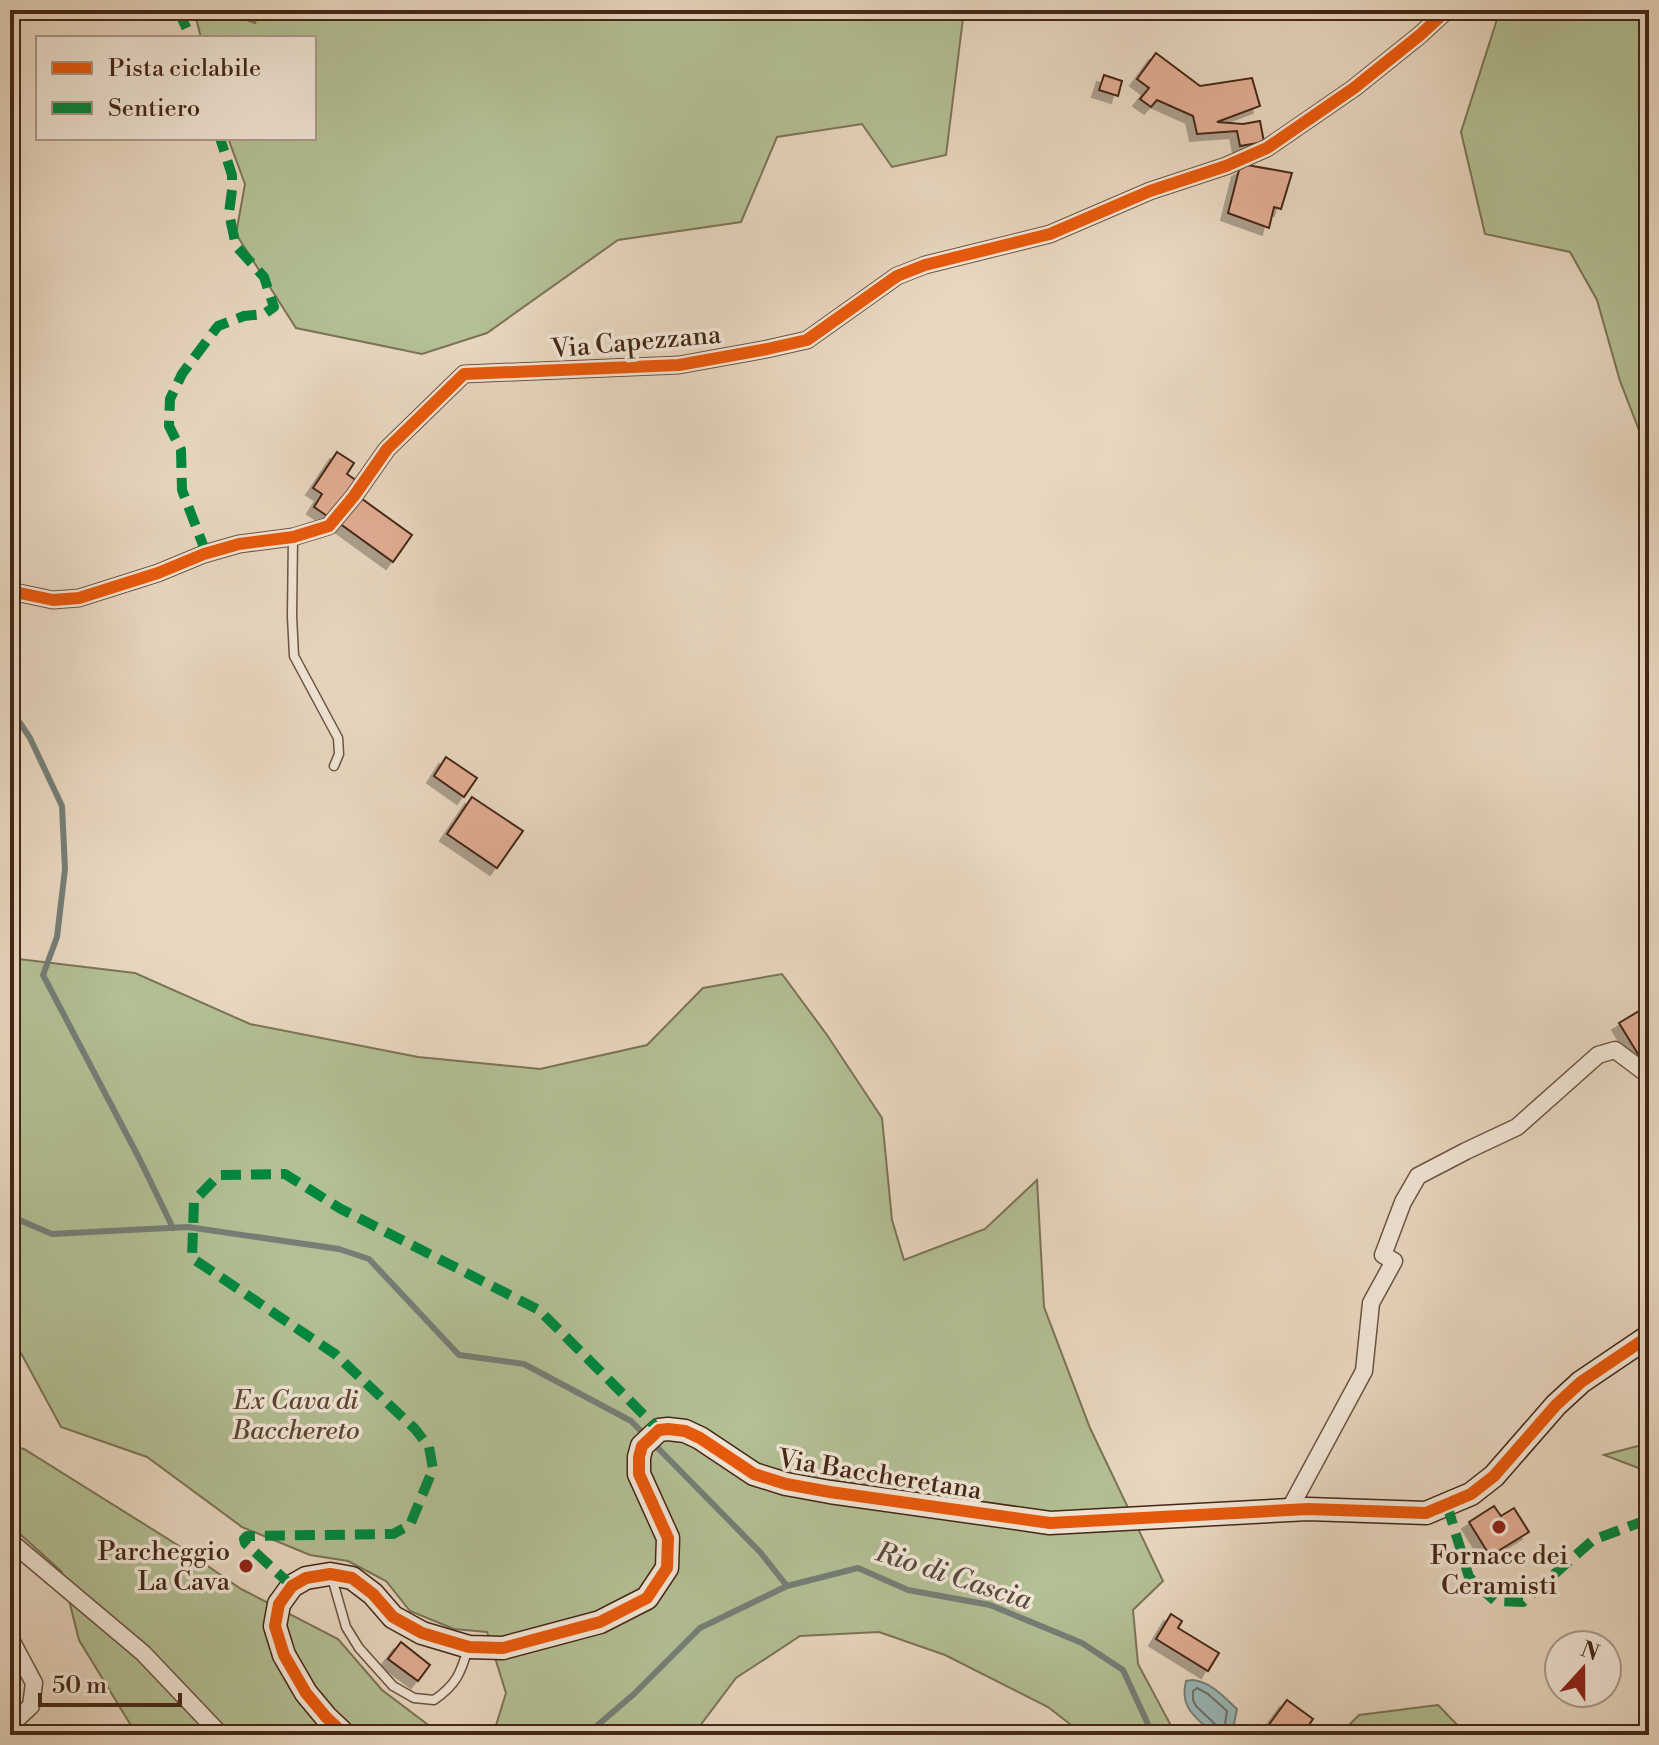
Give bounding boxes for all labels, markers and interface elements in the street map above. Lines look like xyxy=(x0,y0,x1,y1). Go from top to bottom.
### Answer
legend xyxy=(36,36,316,140)
text: Pista ciclabile xyxy=(108,54,261,84)
text: Sentiero xyxy=(108,94,200,124)
street label: Via Capezzana xyxy=(549,319,723,365)
park label: Ex Cava di Bacchereto xyxy=(231,1385,360,1447)
street label: Via Baccheretana xyxy=(775,1443,985,1507)
marker: Fornace dei Ceramisti xyxy=(1490,1518,1508,1536)
water label: Rio di Cascia xyxy=(870,1534,1036,1618)
place label: Parcheggio La Cava xyxy=(98,1536,231,1598)
place label: Fornace dei Ceramisti xyxy=(1430,1540,1568,1602)
marker: Parcheggio La Cava xyxy=(237,1557,255,1575)
north arrow xyxy=(1543,1629,1623,1709)
text: N xyxy=(1577,1636,1603,1668)
scale bar xyxy=(40,1657,180,1707)
text: 50 m xyxy=(52,1671,107,1701)

